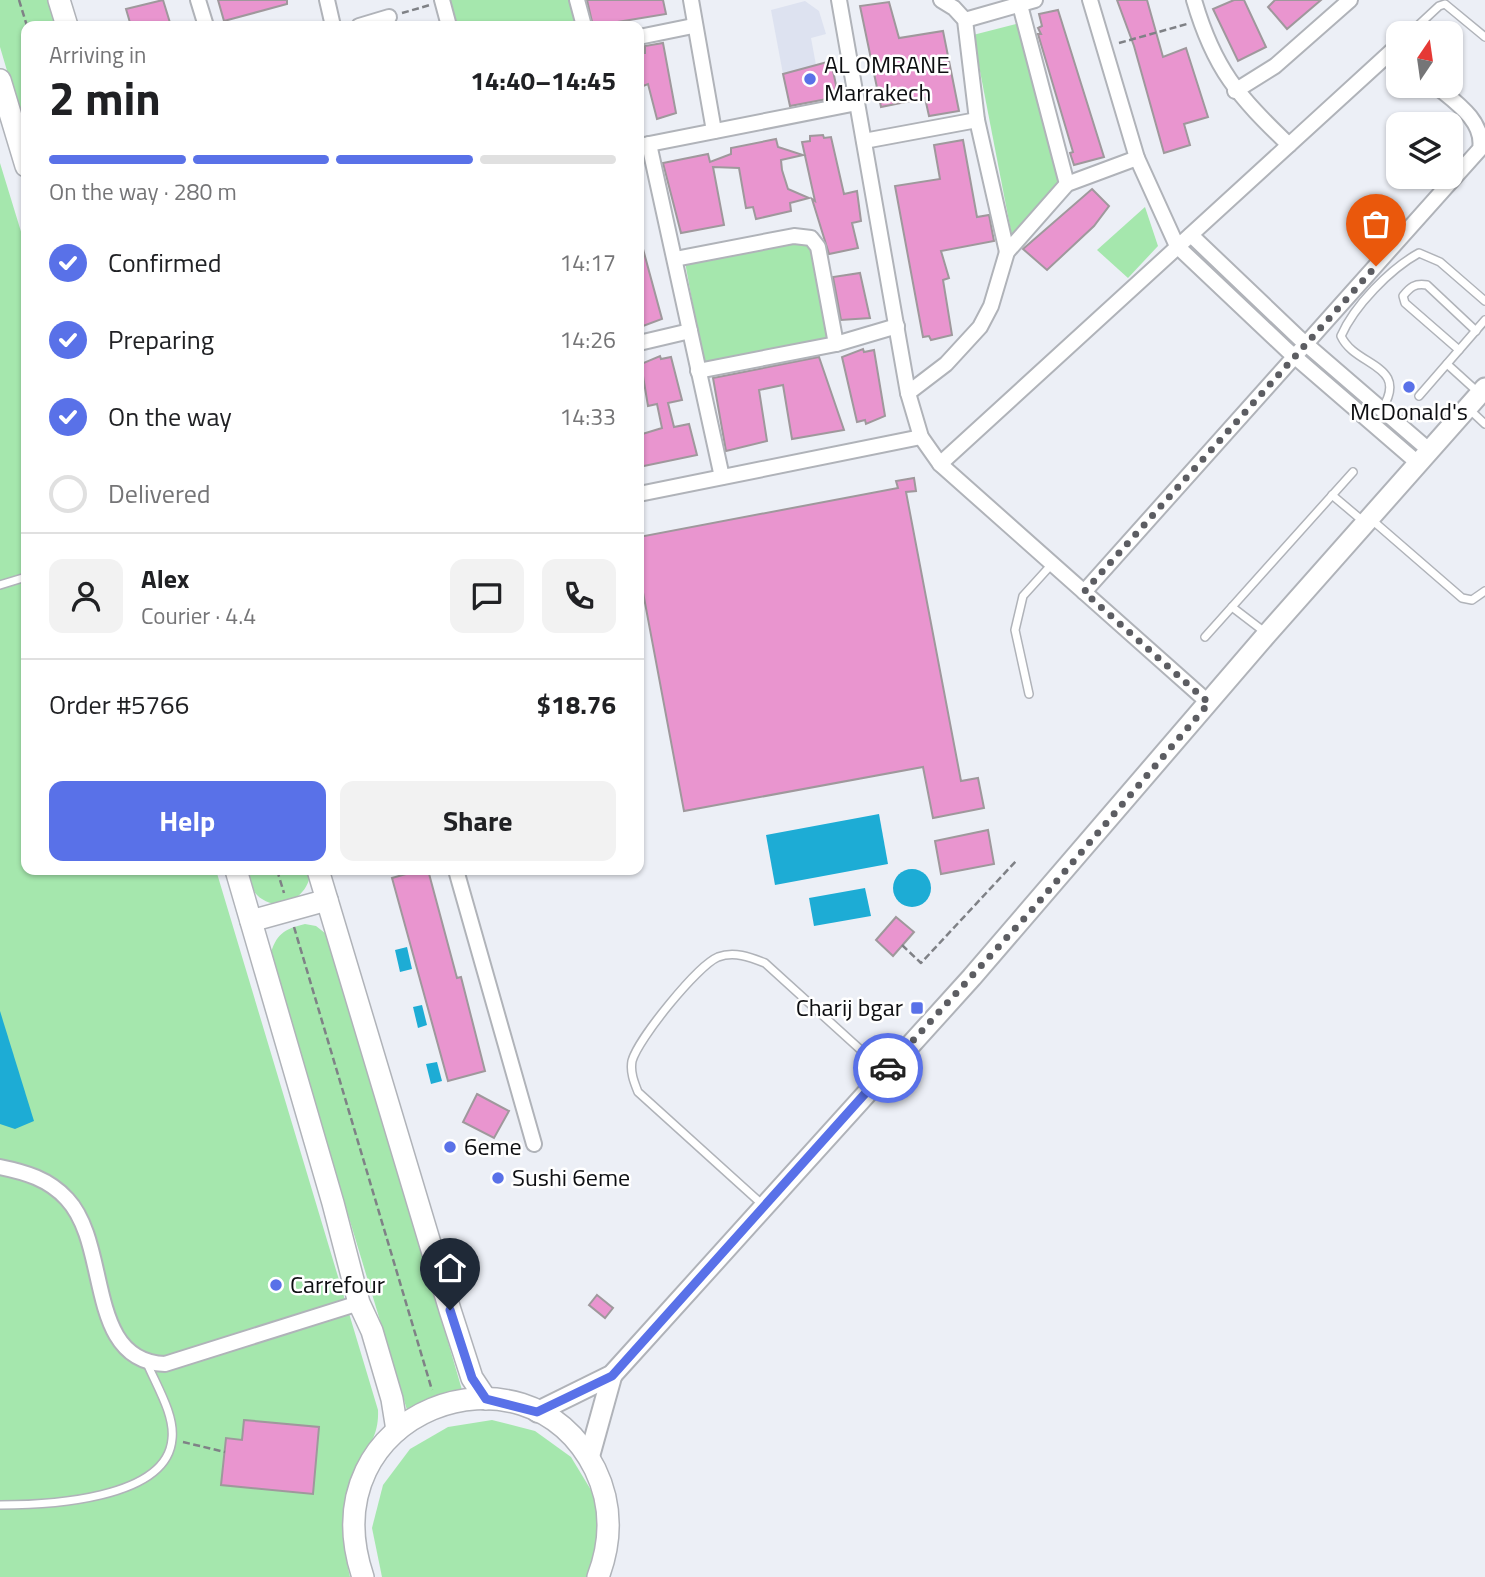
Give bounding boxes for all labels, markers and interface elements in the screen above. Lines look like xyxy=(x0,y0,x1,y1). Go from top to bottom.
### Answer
north arrow xyxy=(1386,21,1463,98)
map controls xyxy=(1386,21,1463,189)
text: Arriving in xyxy=(49,37,146,72)
place label: AL OMRANE Marrakech xyxy=(824,46,950,110)
text: 14:40–14:45 xyxy=(470,61,616,100)
text: 2 min xyxy=(49,63,161,133)
marker: AL OMRANE Marrakech xyxy=(802,71,818,87)
button: layers xyxy=(1386,112,1463,189)
text: On the way · 280 m xyxy=(49,174,237,209)
pin xyxy=(1346,194,1406,266)
icon: bag xyxy=(1357,205,1395,243)
text: Confirmed xyxy=(108,243,222,282)
icon: check xyxy=(49,244,87,282)
text: 14:17 xyxy=(559,245,616,280)
text: Preparing xyxy=(108,320,214,359)
icon: check xyxy=(49,321,87,359)
text: 14:26 xyxy=(559,322,616,357)
marker: McDonald's xyxy=(1401,379,1417,395)
place label: McDonald's xyxy=(1350,393,1468,429)
text: On the way xyxy=(108,397,232,436)
icon: check xyxy=(49,398,87,436)
text: 14:33 xyxy=(559,399,616,434)
text: Delivered xyxy=(108,474,211,513)
button: person xyxy=(49,559,123,633)
text: Alex xyxy=(141,559,189,598)
button: chat xyxy=(450,559,524,633)
button: phone xyxy=(542,559,616,633)
text: Courier · 4.4 xyxy=(141,598,256,633)
text: Order #5766 xyxy=(49,685,189,724)
text: $18.76 xyxy=(537,685,616,724)
button: Help xyxy=(49,781,326,861)
button: Share xyxy=(340,781,616,861)
place label: Charij bgar xyxy=(796,989,903,1025)
marker: Charij bgar xyxy=(909,1000,925,1016)
courier xyxy=(853,1033,923,1103)
icon: car xyxy=(869,1049,907,1087)
place label: 6eme xyxy=(464,1128,522,1164)
marker: 6eme xyxy=(442,1139,458,1155)
place label: Sushi 6eme xyxy=(512,1159,630,1195)
marker: Sushi 6eme xyxy=(490,1170,506,1186)
pin xyxy=(420,1238,480,1310)
icon: home xyxy=(431,1249,469,1287)
place label: Carrefour xyxy=(290,1266,385,1302)
marker: Carrefour xyxy=(268,1277,284,1293)

